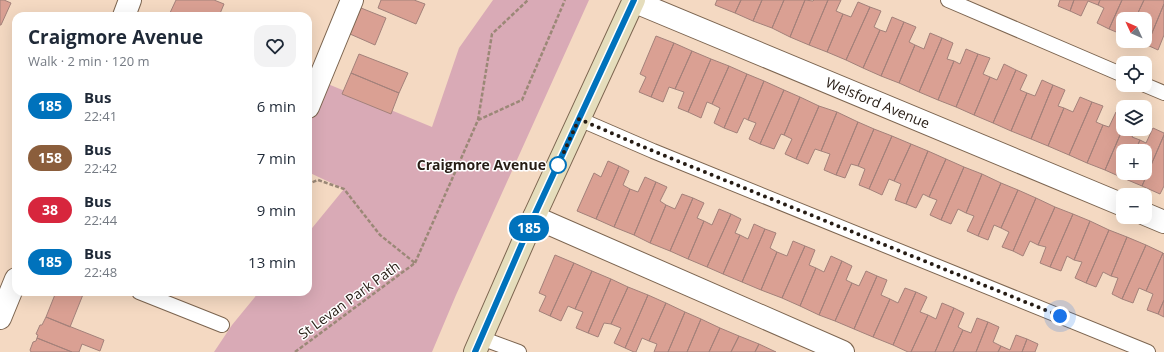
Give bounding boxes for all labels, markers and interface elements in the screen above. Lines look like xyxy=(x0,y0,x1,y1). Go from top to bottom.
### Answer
north arrow xyxy=(1116,12,1152,48)
map controls xyxy=(1116,12,1152,224)
text: Craigmore Avenue xyxy=(28,24,203,50)
button: heart xyxy=(254,25,296,67)
text: Walk · 2 min · 120 m xyxy=(28,52,150,70)
button: locate xyxy=(1116,56,1152,92)
street label: Welsford Avenue xyxy=(823,72,933,133)
text: Bus xyxy=(84,87,111,107)
text: 185 xyxy=(38,96,62,115)
text: 6 min xyxy=(257,96,296,116)
button: layers xyxy=(1116,100,1152,136)
text: 22:41 xyxy=(84,107,117,125)
text: Bus xyxy=(84,139,111,159)
button: + xyxy=(1116,144,1152,180)
text: 158 xyxy=(38,148,62,167)
text: 7 min xyxy=(257,148,296,168)
place label: Craigmore Avenue xyxy=(417,155,546,174)
marker: Craigmore Avenue xyxy=(549,156,567,174)
text: 22:42 xyxy=(84,159,117,177)
button: − xyxy=(1116,188,1152,224)
text: Bus xyxy=(84,191,111,211)
text: 38 xyxy=(42,200,58,219)
text: 9 min xyxy=(257,200,296,220)
text: 22:44 xyxy=(84,211,117,229)
line badge: 185 xyxy=(506,215,552,241)
text: 185 xyxy=(517,218,541,237)
text: Bus xyxy=(84,243,111,263)
text: 185 xyxy=(38,252,62,271)
text: 13 min xyxy=(248,252,296,272)
street label: St Levan Park Path xyxy=(294,256,403,343)
text: 22:48 xyxy=(84,263,117,281)
your location xyxy=(1050,306,1070,326)

